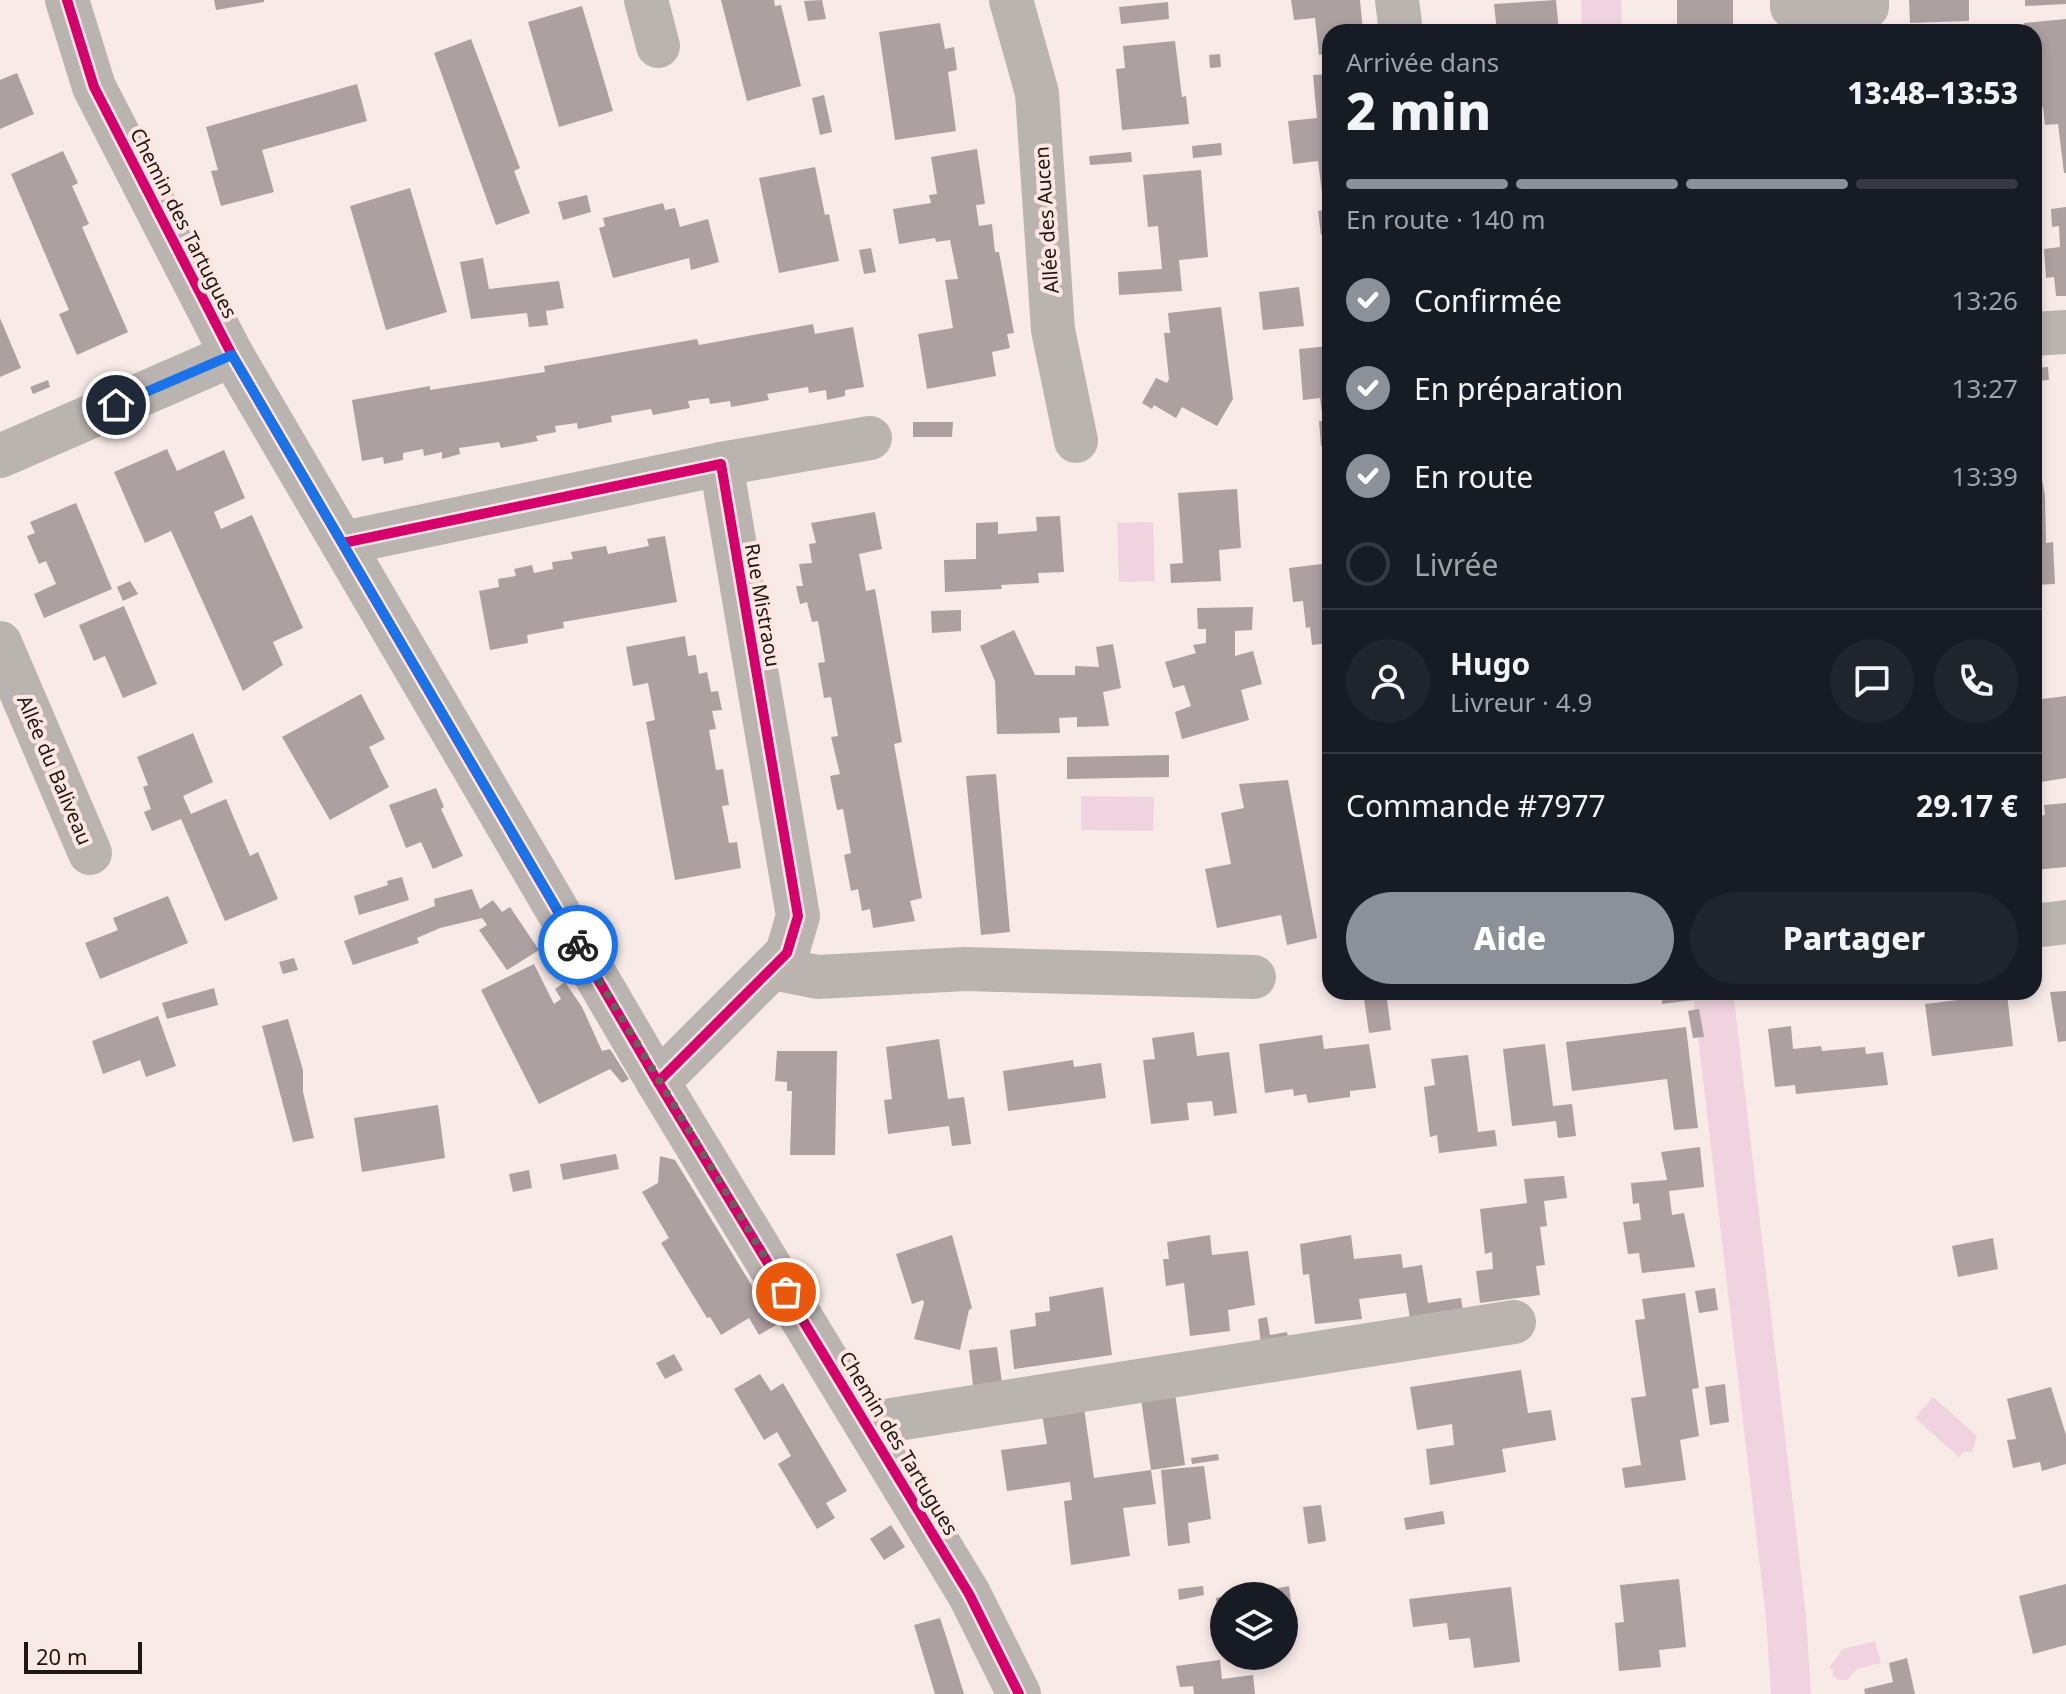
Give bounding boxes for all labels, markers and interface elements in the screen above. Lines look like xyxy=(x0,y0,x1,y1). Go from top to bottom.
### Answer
text: Arrivée dans xyxy=(1346,44,1499,80)
text: 13:48–13:53 xyxy=(1847,72,2018,113)
text: 2 min xyxy=(1346,74,1491,145)
street label: Chemin des Tartugues xyxy=(124,123,244,323)
street label: Allée des Aucen xyxy=(1027,145,1065,295)
text: En route · 140 m xyxy=(1346,201,1546,237)
icon: check xyxy=(1346,278,1390,322)
text: Confirmée xyxy=(1414,280,1562,321)
text: 13:26 xyxy=(1952,282,2018,318)
icon: check xyxy=(1346,366,1390,410)
text: En préparation xyxy=(1414,368,1623,409)
text: 13:27 xyxy=(1952,370,2018,406)
pin xyxy=(82,371,150,439)
icon: home xyxy=(94,383,138,427)
icon: check xyxy=(1346,454,1390,498)
text: En route xyxy=(1414,456,1533,497)
text: 13:39 xyxy=(1952,458,2018,494)
street label: Rue Mistraou xyxy=(739,541,787,669)
text: Livrée xyxy=(1414,544,1498,585)
button: person xyxy=(1346,639,1430,723)
button: chat xyxy=(1830,639,1914,723)
button: phone xyxy=(1934,639,2018,723)
text: Hugo xyxy=(1450,643,1530,684)
text: Livreur · 4.9 xyxy=(1450,684,1592,720)
street label: Allée du Baliveau xyxy=(11,691,99,849)
text: Commande #7977 xyxy=(1346,785,1606,826)
text: 29.17 € xyxy=(1916,785,2018,826)
button: Aide xyxy=(1346,892,1674,984)
button: Partager xyxy=(1690,892,2018,984)
courier xyxy=(538,905,618,985)
icon: bike xyxy=(556,923,600,967)
pin xyxy=(752,1258,820,1326)
icon: bag xyxy=(764,1270,808,1314)
street label: Chemin des Tartugues xyxy=(833,1346,965,1540)
map controls xyxy=(1210,1582,1298,1670)
button: layers xyxy=(1210,1582,1298,1670)
scale bar xyxy=(24,1638,142,1674)
text: 20 m xyxy=(36,1641,87,1671)

